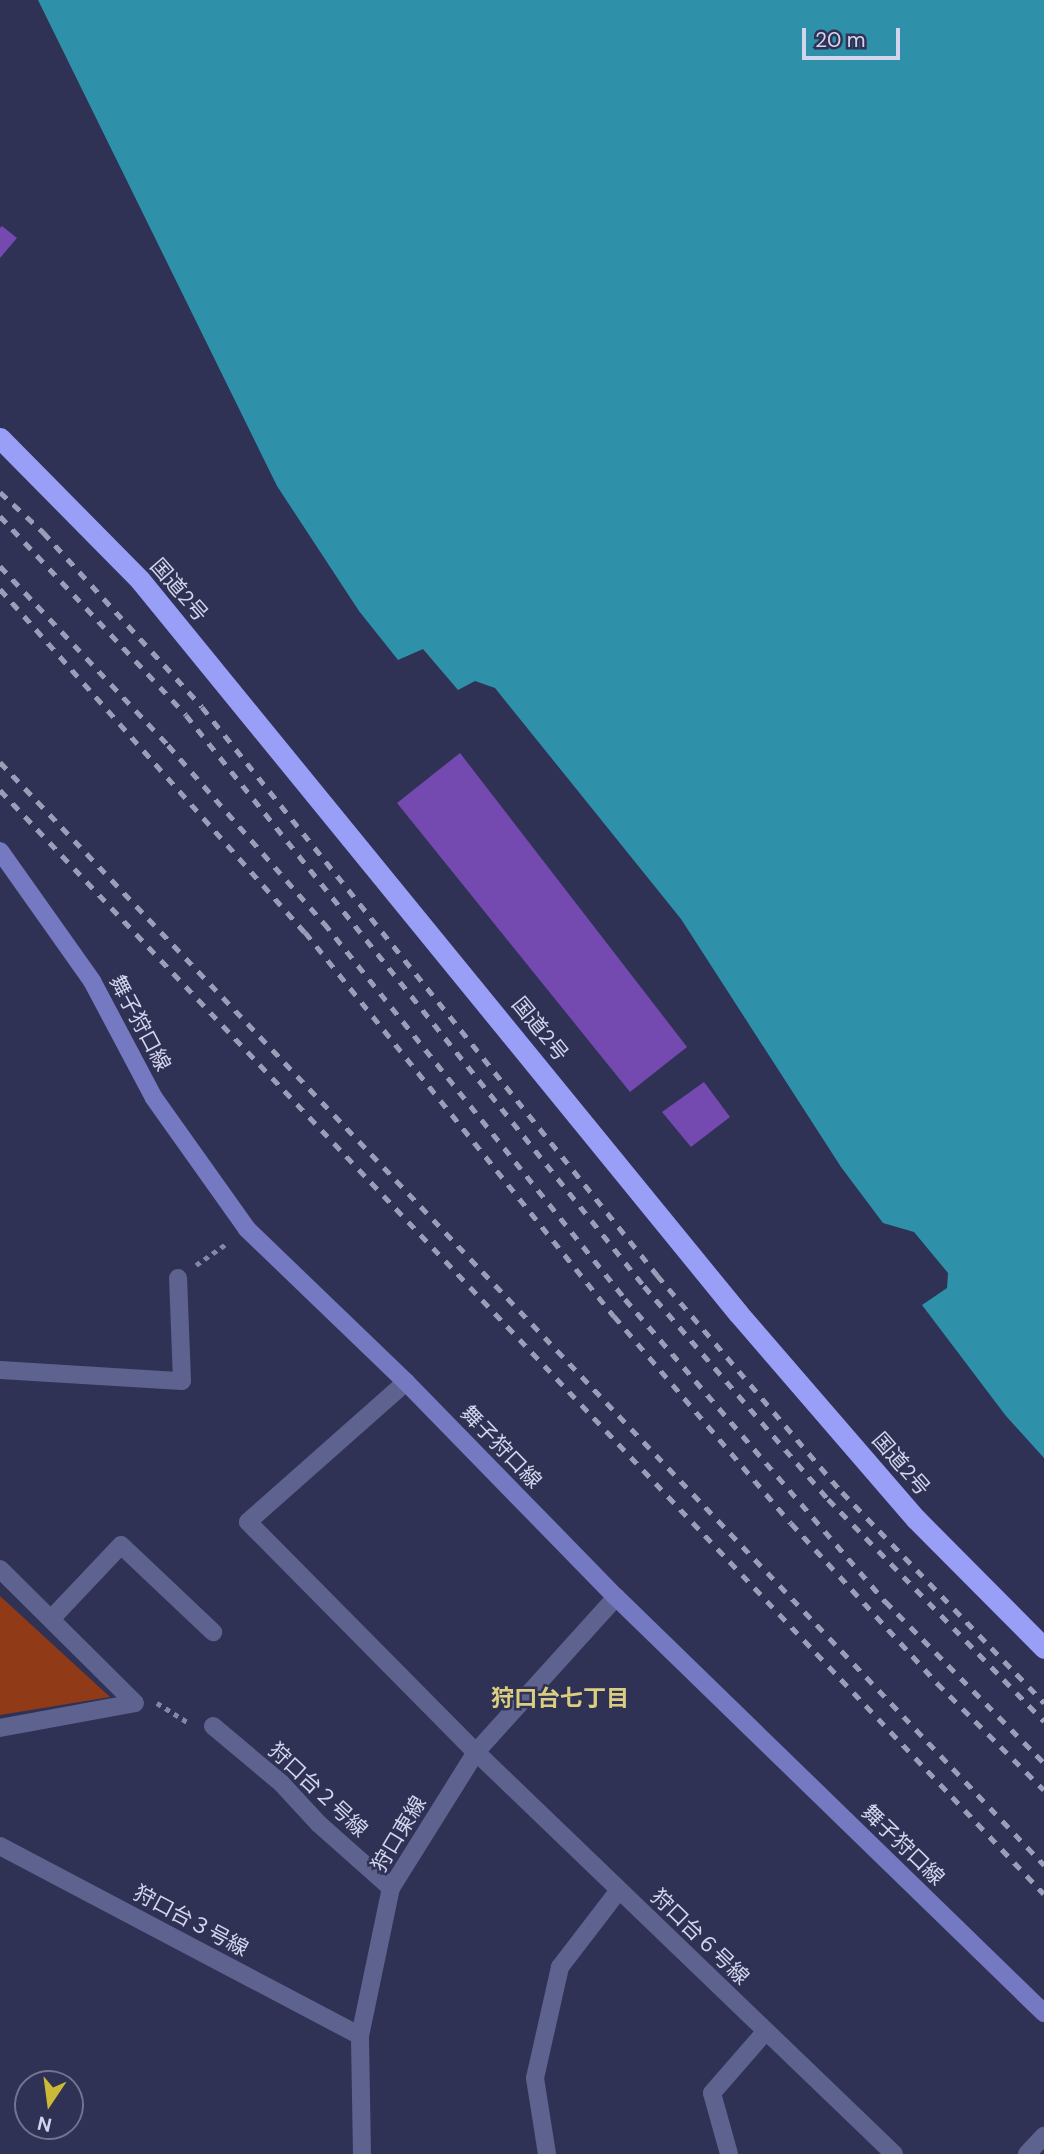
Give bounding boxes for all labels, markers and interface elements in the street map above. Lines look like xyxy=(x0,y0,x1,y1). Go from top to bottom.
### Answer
scale bar xyxy=(806,14,904,58)
text: 20 m xyxy=(815,26,866,54)
street label: 国道2号 xyxy=(145,553,213,627)
street label: 舞子狩口線 xyxy=(104,971,176,1075)
street label: 国道2号 xyxy=(507,992,573,1066)
street label: 舞子狩口線 xyxy=(455,1400,547,1494)
street label: 国道2号 xyxy=(867,1427,935,1501)
district label: 狩口台七丁目 xyxy=(491,1684,629,1712)
street label: 狩口台２号線 xyxy=(263,1738,373,1842)
street label: 狩口東線 xyxy=(367,1792,431,1876)
street label: 舞子狩口線 xyxy=(856,1799,950,1891)
street label: 狩口台３号線 xyxy=(129,1880,253,1962)
street label: 狩口台６号線 xyxy=(646,1884,754,1990)
north arrow xyxy=(14,2070,84,2140)
text: N xyxy=(35,2110,54,2138)

